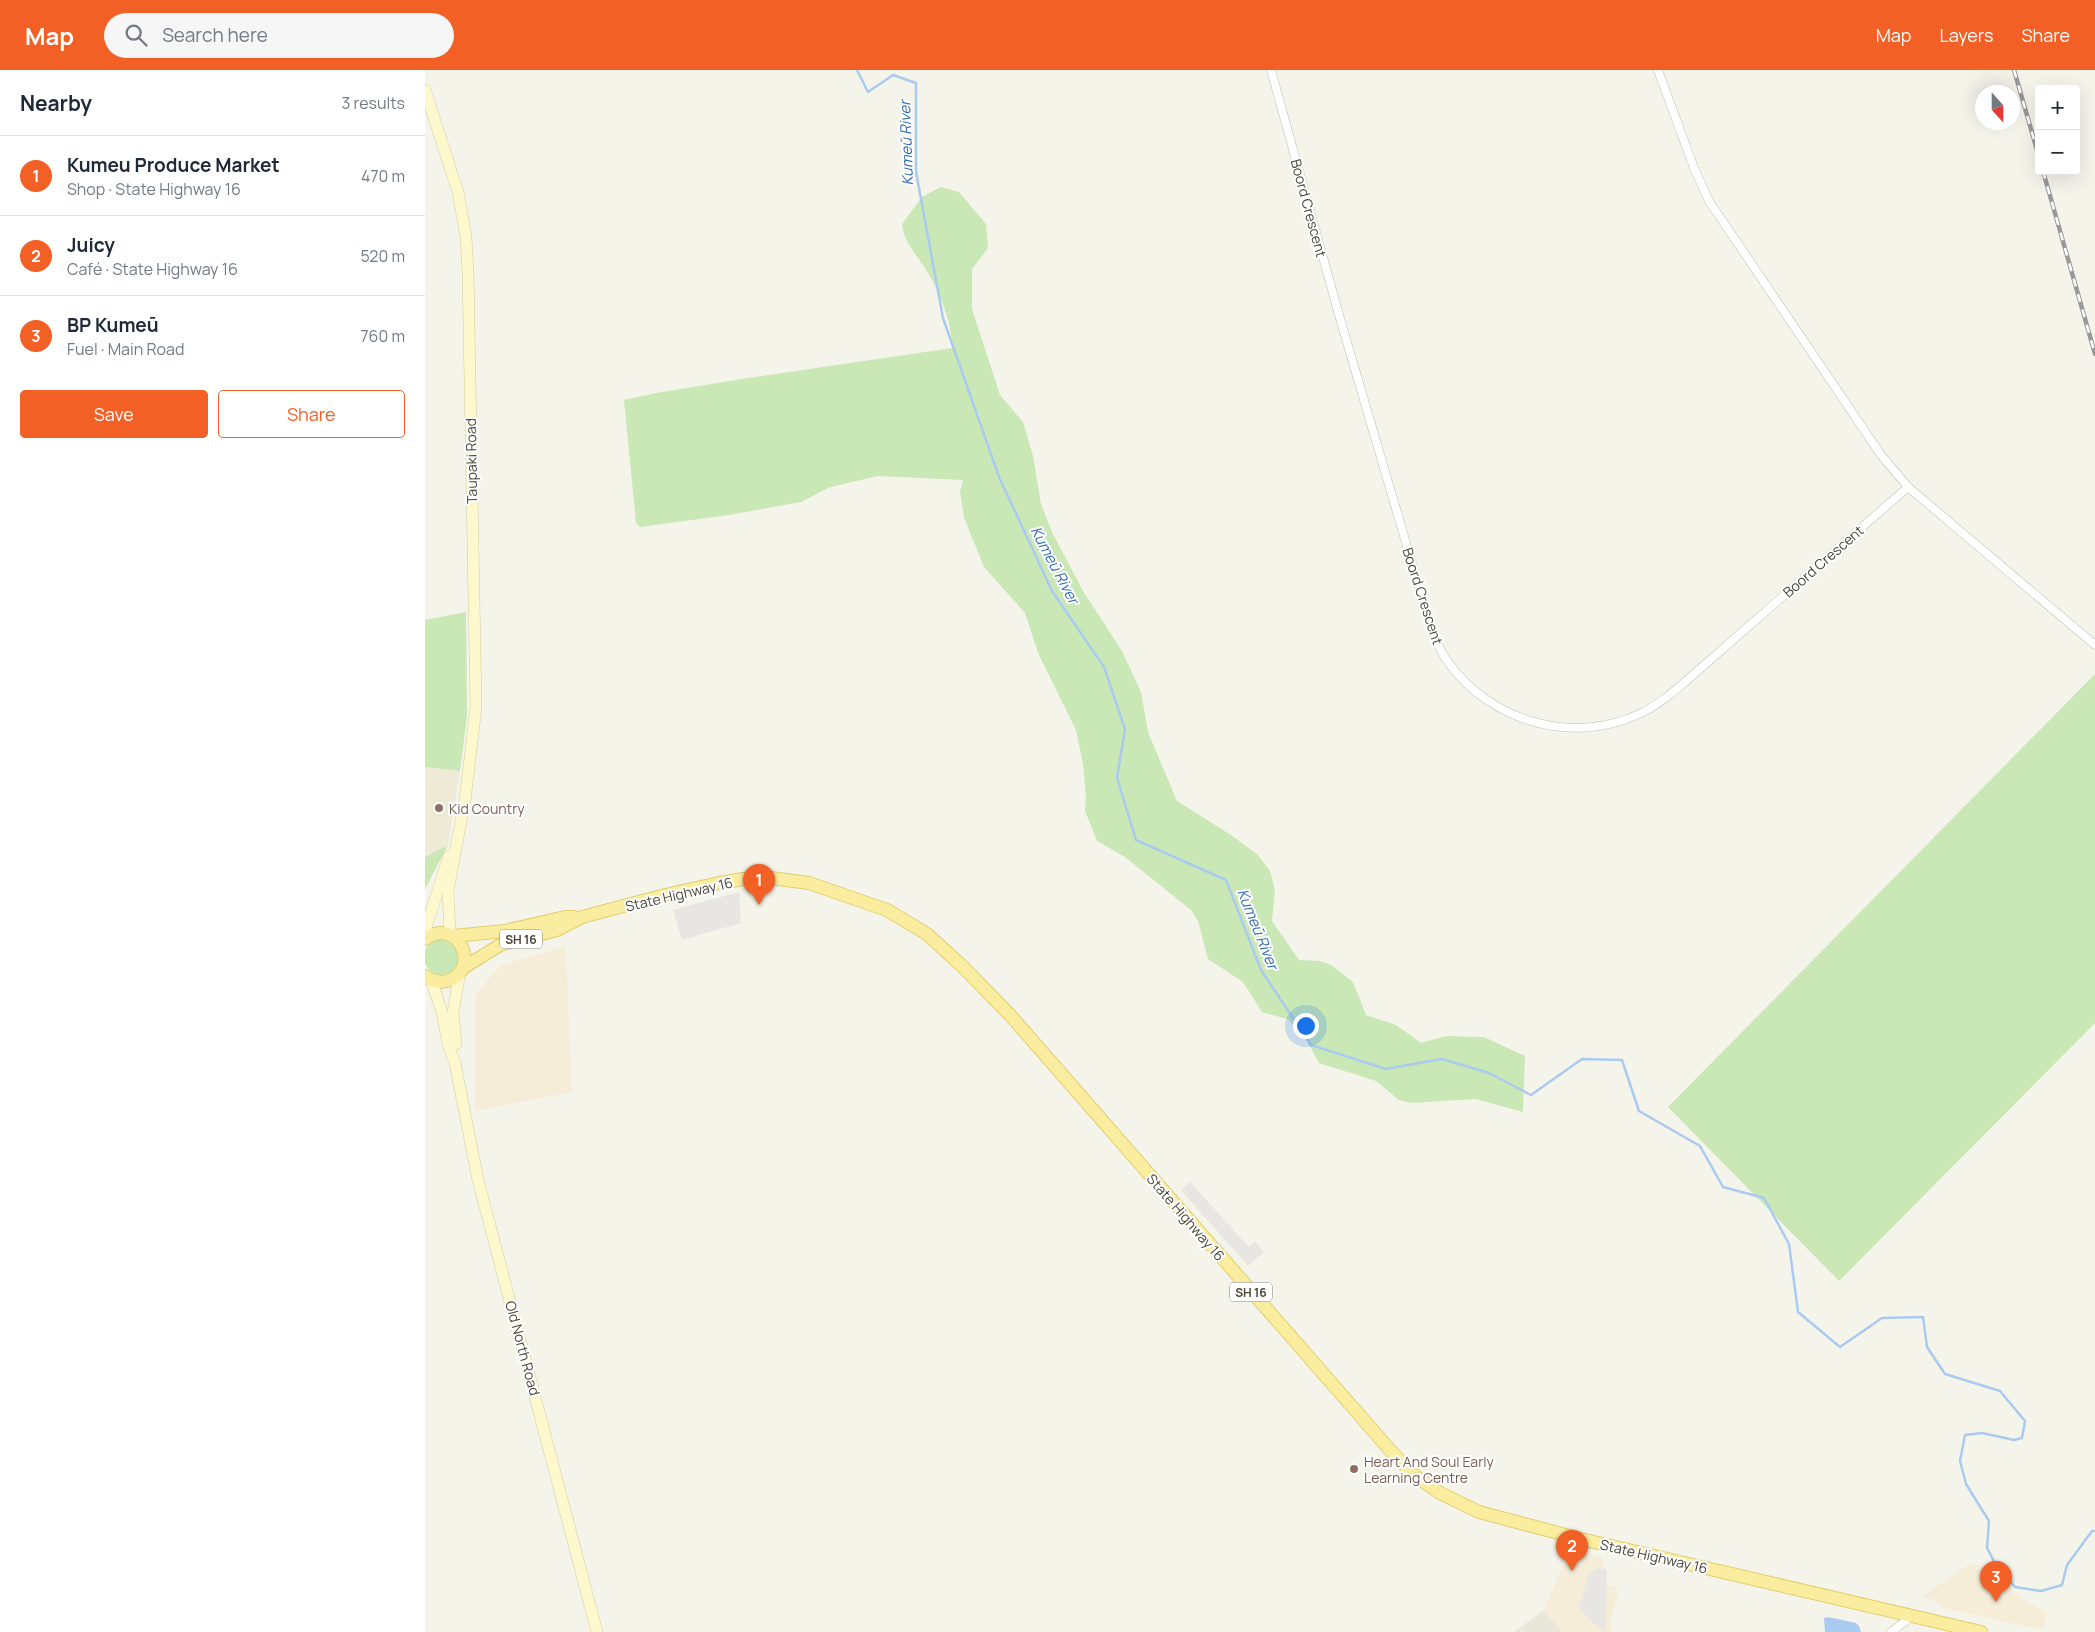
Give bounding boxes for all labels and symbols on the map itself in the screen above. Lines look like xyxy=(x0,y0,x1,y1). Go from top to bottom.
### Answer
north arrow xyxy=(1975,85,2020,130)
water label: Kumeū River xyxy=(894,98,918,186)
street label: Boord Crescent xyxy=(1287,157,1331,260)
street label: Taupaki Road xyxy=(461,418,481,504)
street label: Boord Crescent xyxy=(1779,520,1868,601)
water label: Kumeū River xyxy=(1026,523,1085,610)
street label: Boord Crescent xyxy=(1398,545,1448,647)
place label: Kid Country xyxy=(449,799,525,818)
marker: Kid Country xyxy=(433,802,445,814)
pin: 1 xyxy=(743,864,775,905)
street label: State Highway 16 xyxy=(623,872,735,916)
water label: Kumeū River xyxy=(1232,886,1285,975)
road number: SH 16 xyxy=(500,930,542,949)
your location xyxy=(1293,1013,1319,1039)
street label: State Highway 16 xyxy=(1143,1169,1229,1265)
road number: SH 16 xyxy=(1230,1282,1272,1302)
street label: Old North Road xyxy=(501,1299,545,1397)
place label: Heart And Soul Early Learning Centre xyxy=(1364,1452,1494,1487)
marker: Heart And Soul Early Learning Centre xyxy=(1348,1463,1360,1475)
pin: 2 xyxy=(1556,1530,1588,1571)
street label: State Highway 16 xyxy=(1598,1534,1710,1578)
pin: 3 xyxy=(1980,1561,2012,1602)

